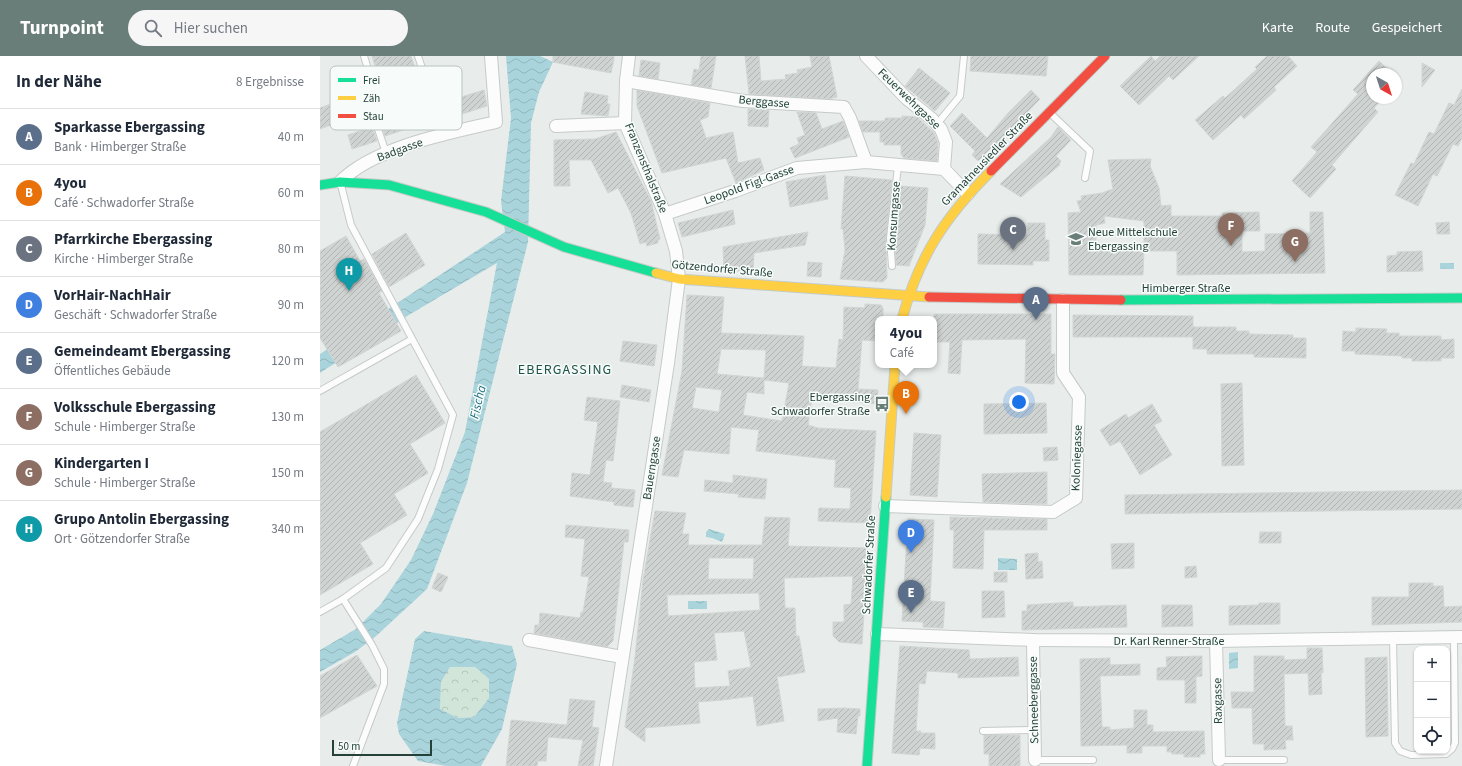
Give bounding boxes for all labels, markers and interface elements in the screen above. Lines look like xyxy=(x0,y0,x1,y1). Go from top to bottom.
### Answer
search box xyxy=(128,10,408,46)
text: Turnpoint xyxy=(20,15,104,42)
icon: search xyxy=(142,17,164,39)
text: Hier suchen xyxy=(174,18,248,39)
text: Karte xyxy=(1262,18,1293,38)
text: Route xyxy=(1315,18,1350,38)
text: Gespeichert xyxy=(1372,18,1442,38)
street label: Feuerwehrgasse xyxy=(874,65,944,133)
legend xyxy=(330,66,462,130)
north arrow xyxy=(1366,68,1402,104)
text: In der Nähe xyxy=(16,70,102,94)
text: 8 Ergebnisse xyxy=(236,73,304,91)
text: Frei xyxy=(363,73,380,88)
text: Zäh xyxy=(363,91,380,106)
street label: Berggasse xyxy=(738,91,790,113)
street label: Gramatneusiedler Straße xyxy=(937,108,1037,210)
text: Stau xyxy=(363,109,384,124)
text: Sparkasse Ebergassing xyxy=(54,117,205,138)
street label: Franzensthalstraße xyxy=(620,120,672,216)
text: A xyxy=(25,128,33,146)
text: 40 m xyxy=(278,128,304,146)
street label: Badgasse xyxy=(375,134,425,166)
text: Bank · Himberger Straße xyxy=(54,138,186,156)
street label: Leopold Figl-Gasse xyxy=(702,161,796,209)
text: 4you xyxy=(54,173,86,194)
street label: Konsumgasse xyxy=(883,181,905,251)
text: B xyxy=(25,184,33,202)
text: 60 m xyxy=(278,184,304,202)
text: Café · Schwadorfer Straße xyxy=(54,194,194,212)
pin: F xyxy=(1218,213,1244,246)
pin: C xyxy=(1000,217,1026,250)
place label: Neue Mittelschule Ebergassing xyxy=(1088,224,1178,255)
text: Pfarrkirche Ebergassing xyxy=(54,229,212,250)
pin: G xyxy=(1282,229,1308,262)
school or university icon: Neue Mittelschule Ebergassing xyxy=(1067,230,1085,248)
text: C xyxy=(25,240,33,258)
text: 80 m xyxy=(278,240,304,258)
text: Kirche · Himberger Straße xyxy=(54,250,193,268)
street label: Götzendorfer Straße xyxy=(671,256,773,282)
pin: H xyxy=(336,258,362,291)
street label: Himberger Straße xyxy=(1142,280,1230,297)
text: VorHair-NachHair xyxy=(54,285,171,306)
pin: A xyxy=(1023,287,1049,320)
text: D xyxy=(25,296,33,314)
text: 90 m xyxy=(278,296,304,314)
text: Geschäft · Schwadorfer Straße xyxy=(54,306,217,324)
popup xyxy=(875,316,937,368)
text: 4you xyxy=(890,323,922,344)
text: Gemeindeamt Ebergassing xyxy=(54,341,230,362)
text: Café xyxy=(890,344,914,362)
text: E xyxy=(25,352,33,370)
text: 120 m xyxy=(271,352,304,370)
district label: EBERGASSING xyxy=(518,360,612,380)
text: Öffentliches Gebäude xyxy=(54,362,171,380)
pin: B xyxy=(893,381,919,414)
water label: Fischa xyxy=(465,383,491,421)
place label: Ebergassing Schwadorfer Straße xyxy=(771,389,870,420)
your location xyxy=(1009,392,1029,412)
bus stop icon: Ebergassing Schwadorfer Straße xyxy=(873,395,891,413)
text: Volksschule Ebergassing xyxy=(54,397,215,418)
text: F xyxy=(26,408,32,426)
text: 130 m xyxy=(271,408,304,426)
text: Schule · Himberger Straße xyxy=(54,418,195,436)
street label: Koloniegasse xyxy=(1067,425,1087,491)
street label: Bauerngasse xyxy=(639,435,665,501)
text: Kindergarten I xyxy=(54,453,149,474)
text: G xyxy=(25,464,33,482)
text: 150 m xyxy=(271,464,304,482)
text: Schule · Himberger Straße xyxy=(54,474,195,492)
text: Grupo Antolin Ebergassing xyxy=(54,509,229,530)
street label: Schwadorfer Straße xyxy=(858,515,880,615)
text: H xyxy=(25,520,33,538)
text: 340 m xyxy=(271,520,304,538)
pin: D xyxy=(898,520,924,553)
text: Ort · Götzendorfer Straße xyxy=(54,530,190,548)
pin: E xyxy=(898,580,924,613)
street label: Dr. Karl Renner-Straße xyxy=(1114,633,1225,650)
map controls xyxy=(1414,646,1450,754)
button: + xyxy=(1414,646,1450,682)
street label: Schneeberggasse xyxy=(1025,656,1043,744)
street label: Raxgasse xyxy=(1209,678,1227,724)
button: − xyxy=(1414,682,1450,718)
button: locate xyxy=(1414,718,1450,754)
scale bar xyxy=(332,738,432,757)
text: 50 m xyxy=(338,739,360,754)

